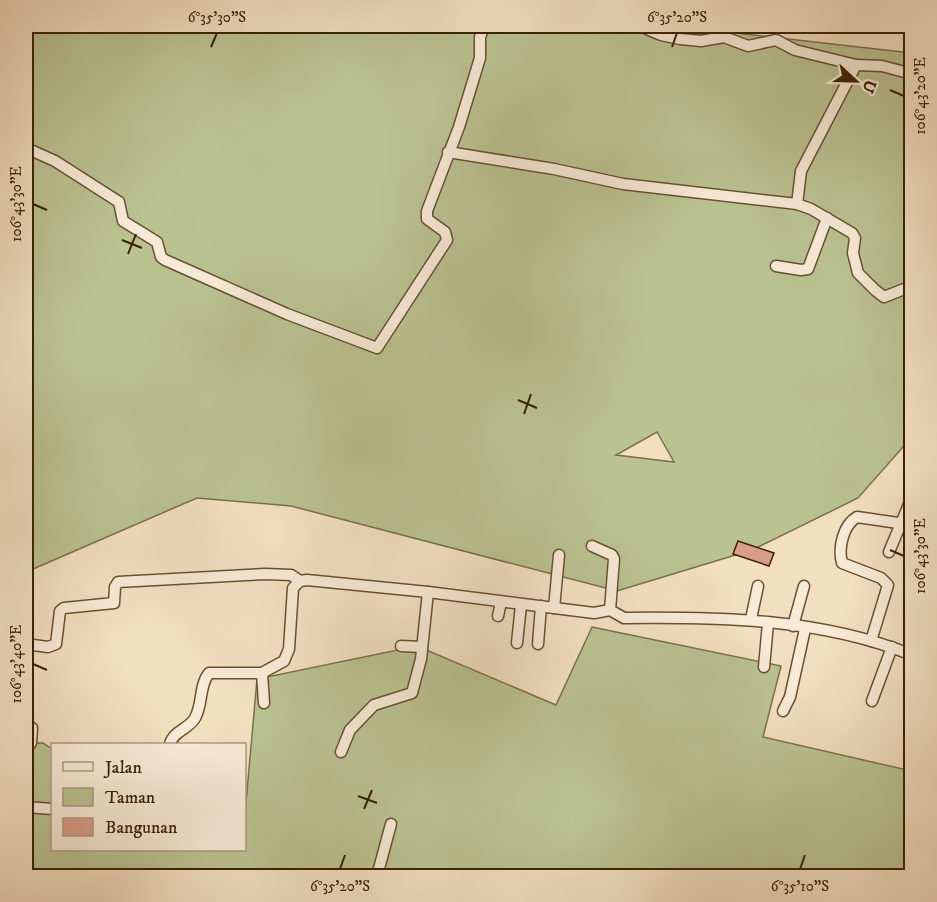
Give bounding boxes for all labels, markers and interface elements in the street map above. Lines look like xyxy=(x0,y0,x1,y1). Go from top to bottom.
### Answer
text: 6°35'30"S xyxy=(188,8,246,27)
text: 6°35'20"S xyxy=(647,8,707,27)
north arrow xyxy=(826,51,886,111)
text: 106°43'20"E xyxy=(911,57,930,135)
text: U xyxy=(857,77,881,96)
text: 106°43'30"E xyxy=(7,166,26,242)
text: 106°43'30"E xyxy=(911,518,930,594)
text: 106°43'40"E xyxy=(7,624,26,703)
legend xyxy=(51,743,246,851)
text: Jalan xyxy=(103,757,143,779)
text: Taman xyxy=(105,787,156,809)
text: Bangunan xyxy=(105,817,178,839)
text: 6°35'20"S xyxy=(310,877,370,896)
text: 6°35'10"S xyxy=(771,877,829,896)

